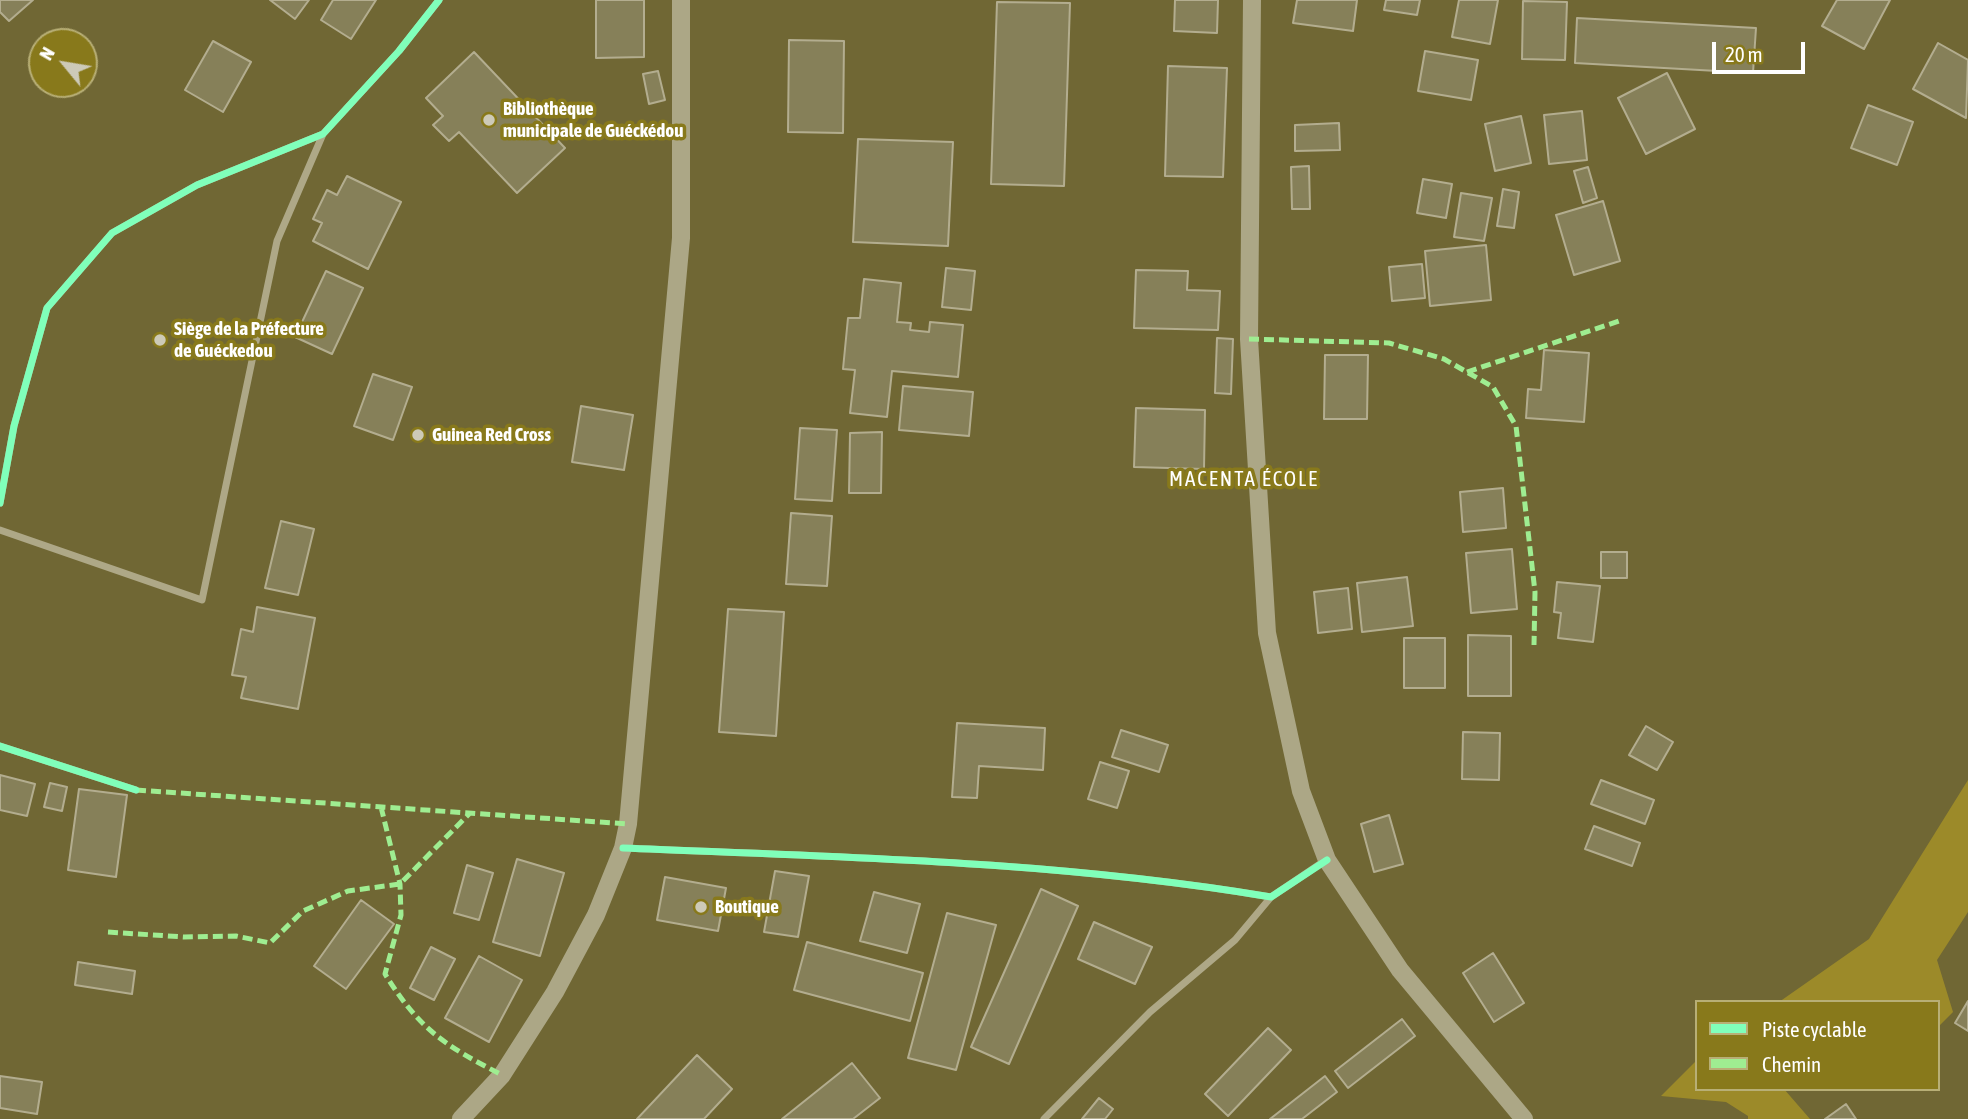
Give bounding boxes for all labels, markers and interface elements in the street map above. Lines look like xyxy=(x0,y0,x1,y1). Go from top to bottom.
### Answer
north arrow xyxy=(28,28,98,98)
scale bar xyxy=(1716,28,1809,72)
text: 20 m xyxy=(1725,42,1763,66)
text: N xyxy=(34,43,59,64)
place label: Bibliothèque municipale de Guéckédou xyxy=(503,98,683,142)
marker: Bibliothèque municipale de Guéckédou xyxy=(481,112,497,128)
place label: Siège de la Préfecture de Guéckedou xyxy=(174,318,324,362)
marker: Siège de la Préfecture de Guéckedou xyxy=(152,332,168,348)
place label: Guinea Red Cross xyxy=(432,424,551,446)
marker: Guinea Red Cross xyxy=(410,427,426,443)
district label: MACENTA ÉCOLE xyxy=(1171,466,1317,492)
place label: Boutique xyxy=(715,896,779,918)
marker: Boutique xyxy=(693,899,709,915)
legend xyxy=(1695,1000,1940,1091)
text: Piste cyclable xyxy=(1762,1017,1867,1041)
text: Chemin xyxy=(1762,1052,1821,1076)

